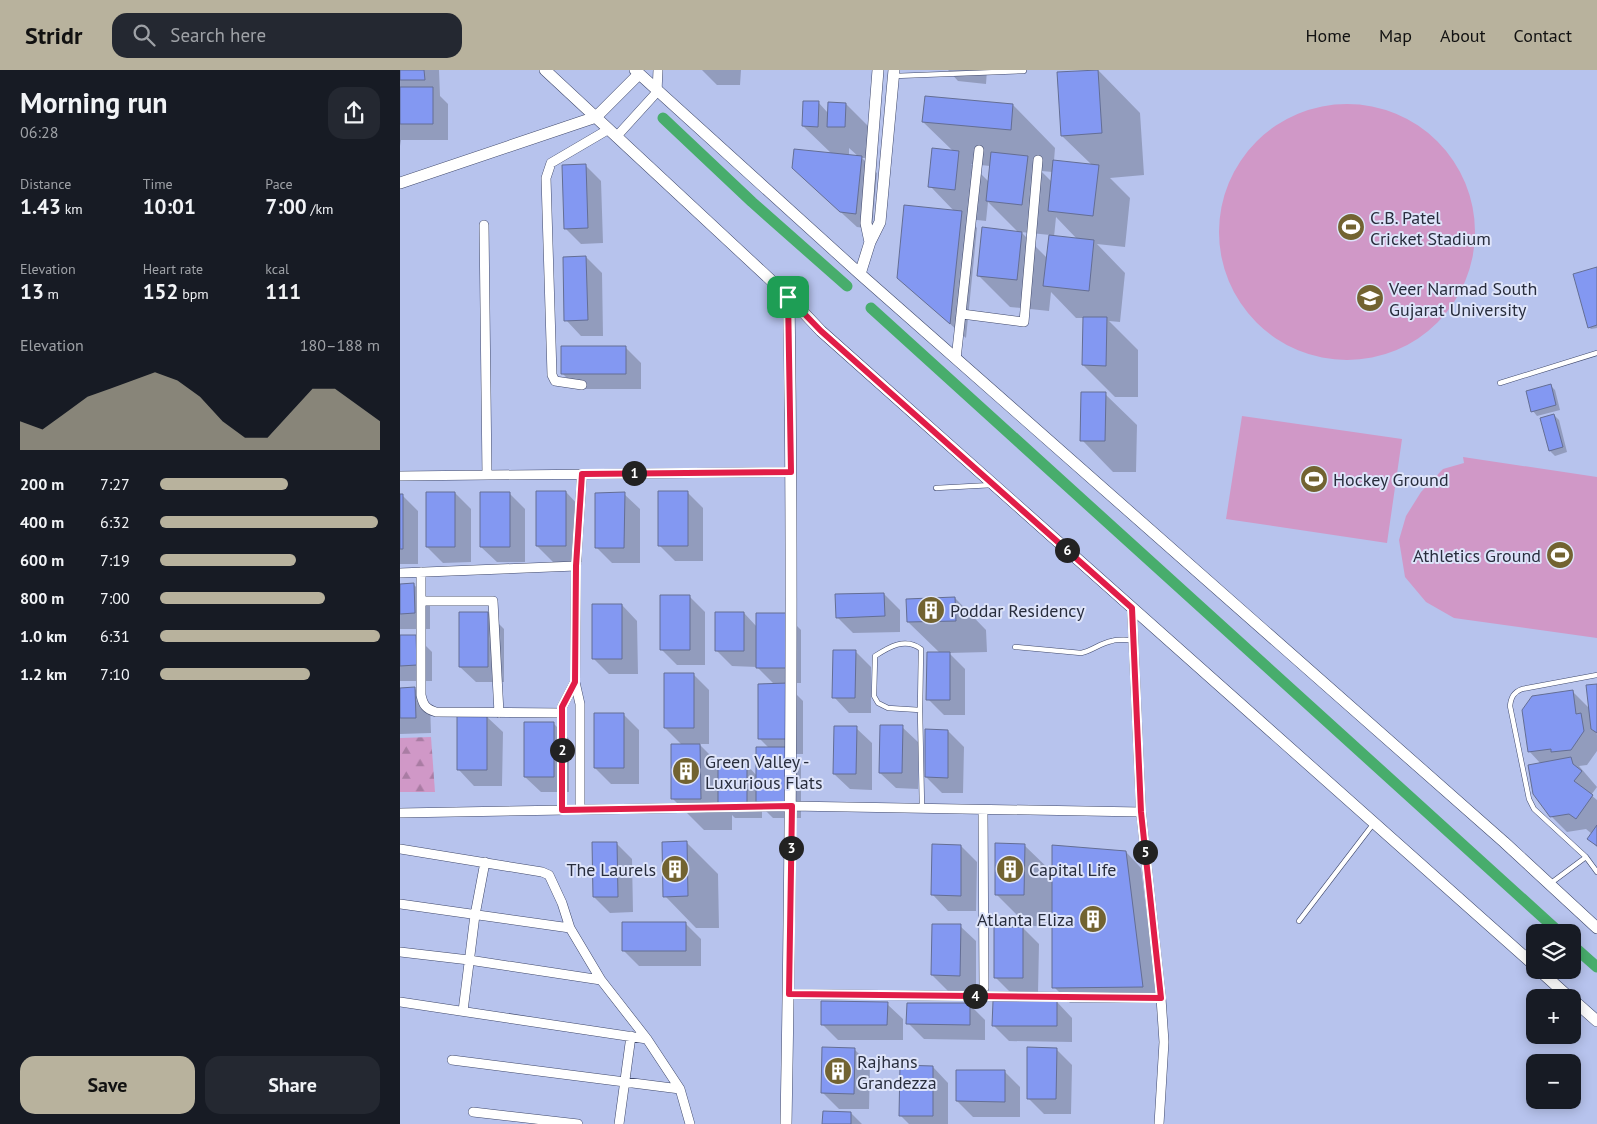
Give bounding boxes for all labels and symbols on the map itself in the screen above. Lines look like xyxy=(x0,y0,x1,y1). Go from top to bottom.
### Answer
place label: C.B. Patel Cricket Stadium xyxy=(1370,206,1491,250)
sports icon: C.B. Patel Cricket Stadium xyxy=(1336,212,1366,242)
pin xyxy=(767,276,809,318)
place label: Veer Narmad South Gujarat University xyxy=(1388,277,1537,321)
school or university icon: Veer Narmad South Gujarat University xyxy=(1355,283,1385,313)
pin: 1 xyxy=(622,460,646,486)
sports icon: Hockey Ground xyxy=(1299,464,1329,494)
place label: Hockey Ground xyxy=(1333,468,1449,491)
pin: 6 xyxy=(1054,538,1080,562)
sports icon: Athletics Ground xyxy=(1545,540,1575,570)
place label: Athletics Ground xyxy=(1413,544,1541,567)
building icon: Poddar Residency xyxy=(916,595,946,625)
place label: Poddar Residency xyxy=(950,599,1085,622)
pin: 2 xyxy=(550,738,574,762)
place label: Green Valley - Luxurious Flats xyxy=(705,750,822,794)
building icon: Green Valley - Luxurious Flats xyxy=(671,756,701,786)
pin: 3 xyxy=(778,836,804,860)
pin: 5 xyxy=(1132,840,1158,864)
building icon: The Laurels xyxy=(660,854,690,884)
building icon: Capital Life xyxy=(995,854,1025,884)
place label: The Laurels xyxy=(567,858,656,881)
place label: Capital Life xyxy=(1029,858,1116,881)
building icon: Atlanta Eliza xyxy=(1078,904,1108,934)
place label: Atlanta Eliza xyxy=(977,908,1074,931)
pin: 4 xyxy=(962,984,988,1008)
place label: Rajhans Grandezza xyxy=(857,1050,937,1094)
building icon: Rajhans Grandezza xyxy=(823,1056,853,1086)

